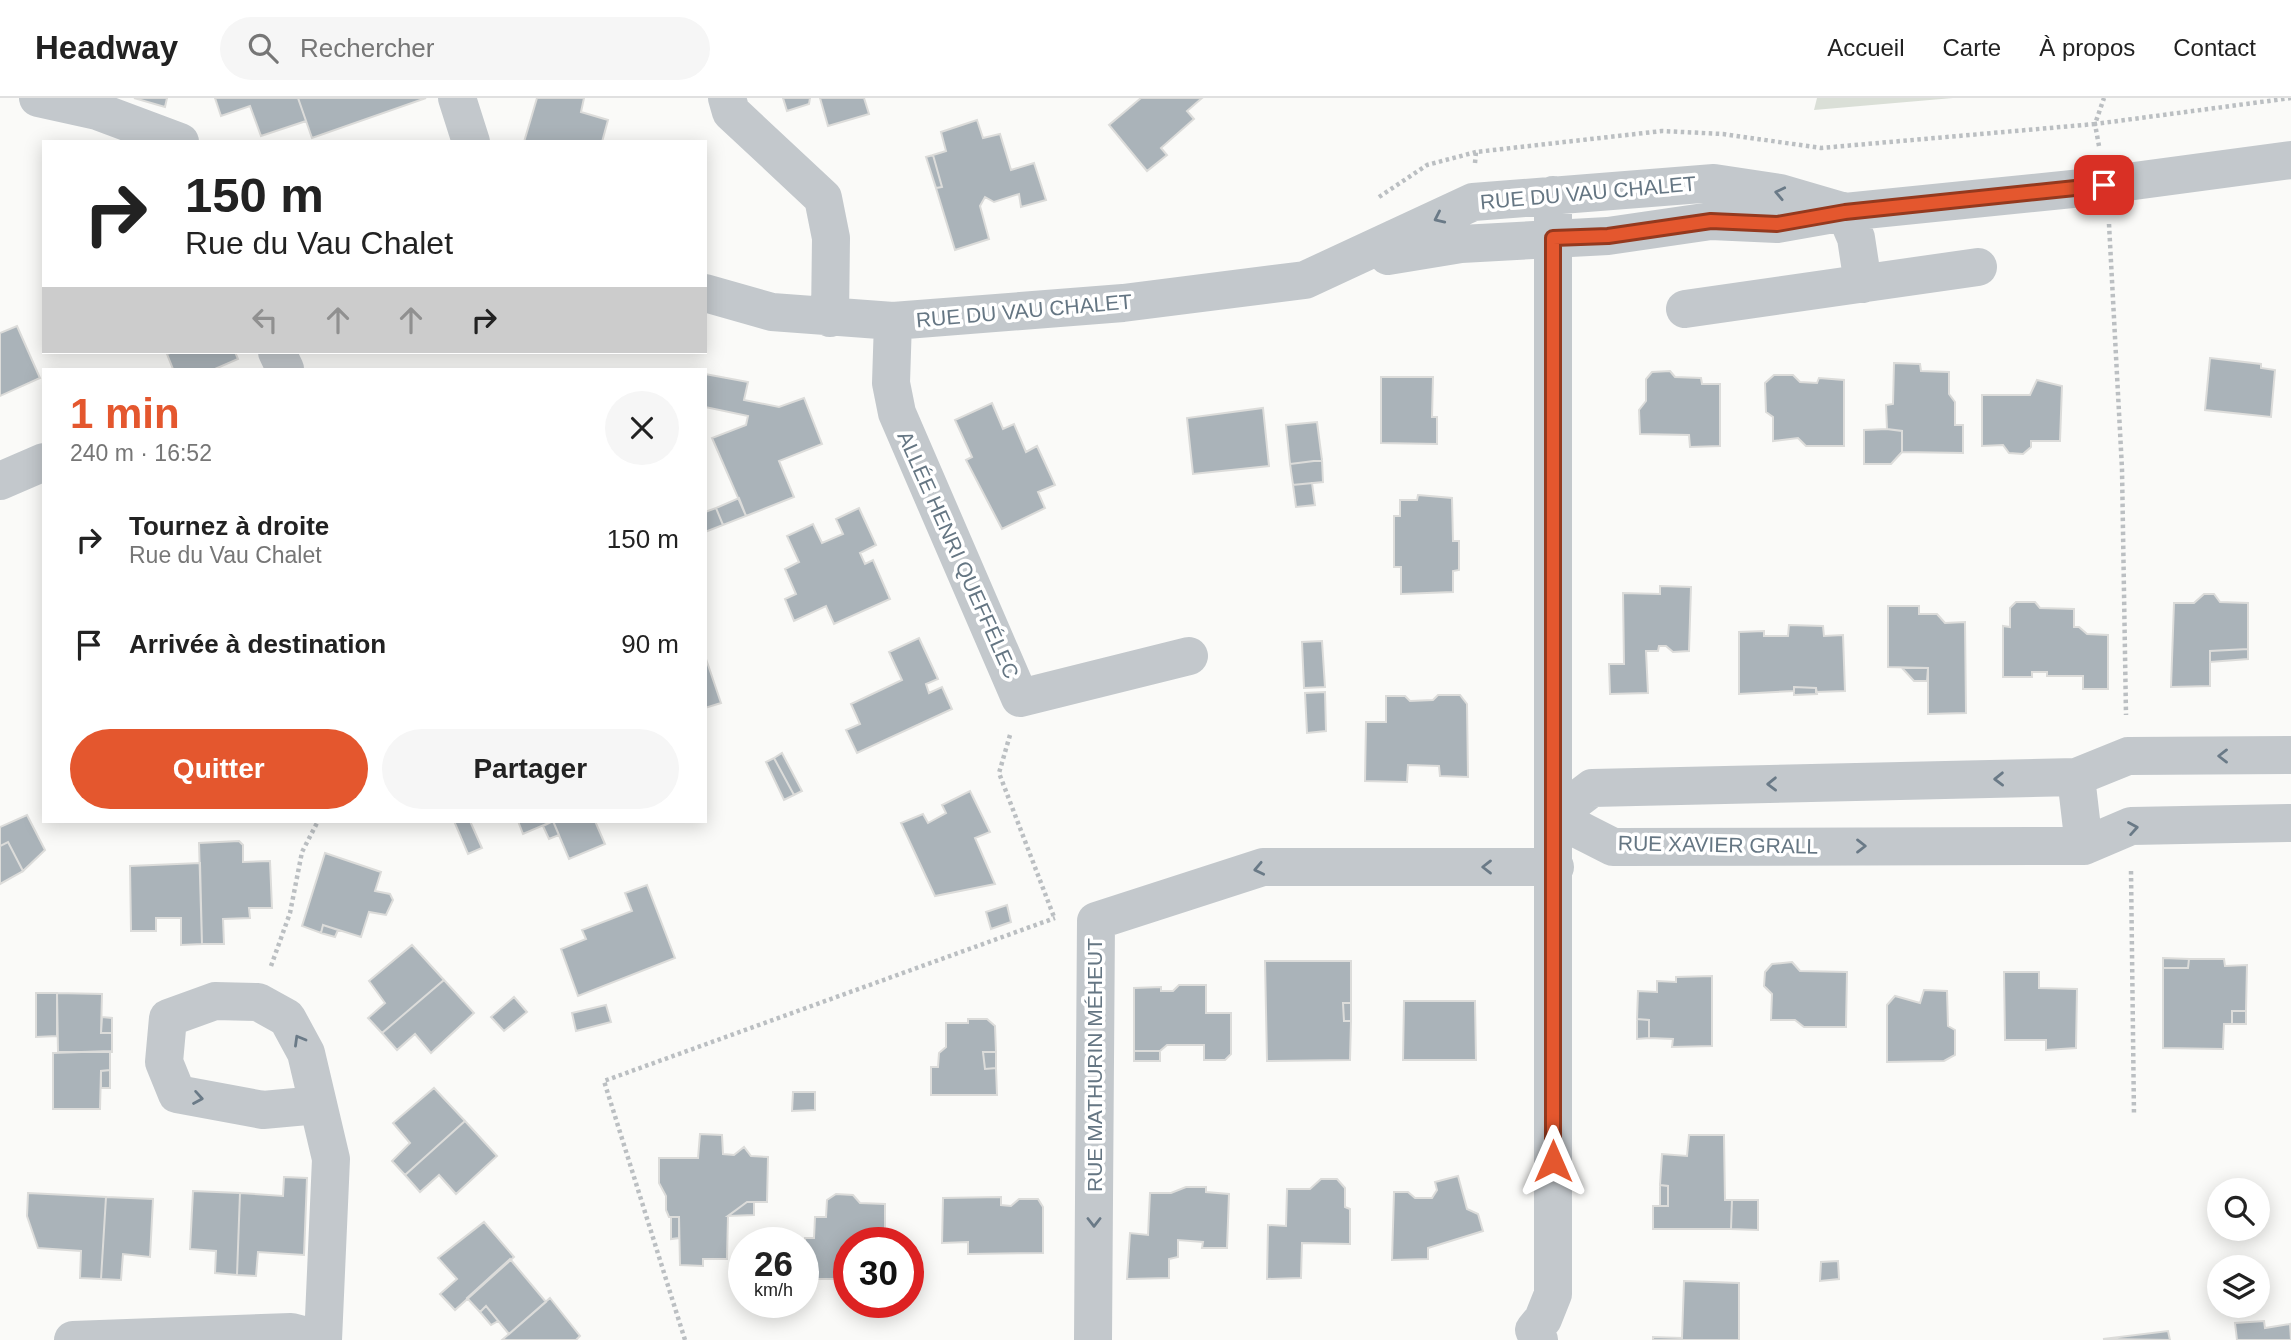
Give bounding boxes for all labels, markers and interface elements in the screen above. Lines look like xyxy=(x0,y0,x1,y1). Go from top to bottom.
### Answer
search box xyxy=(220,17,710,80)
text: Headway xyxy=(35,29,178,66)
icon: search xyxy=(244,29,282,67)
text: Rechercher xyxy=(300,33,434,63)
text: Accueil xyxy=(1827,34,1905,61)
text: Carte xyxy=(1943,34,2001,61)
text: À propos xyxy=(2039,34,2135,61)
text: Contact xyxy=(2173,34,2256,61)
pin xyxy=(2074,155,2134,215)
icon: arrive xyxy=(2085,166,2123,204)
icon: right xyxy=(70,168,161,259)
text: 150 m xyxy=(185,168,324,222)
street label: RUE DU VAU CHALET xyxy=(1479,172,1697,213)
one-way arrow xyxy=(1774,187,1786,202)
one-way arrow xyxy=(1434,210,1447,224)
text: Rue du Vau Chalet xyxy=(185,225,453,261)
street label: RUE DU VAU CHALET xyxy=(915,290,1133,331)
icon: left xyxy=(246,301,284,339)
icon: ahead xyxy=(319,301,357,339)
icon: ahead xyxy=(392,301,430,339)
icon: right xyxy=(465,301,503,339)
text: 1 min xyxy=(70,390,180,437)
button: close xyxy=(605,391,679,465)
street label: ALLÉE HENRI QUEFFÉLEC xyxy=(893,428,1024,682)
text: 240 m · 16:52 xyxy=(70,440,212,466)
text: Tournez à droite xyxy=(129,511,329,541)
icon: right xyxy=(70,521,108,559)
text: 150 m xyxy=(607,524,679,554)
text: Rue du Vau Chalet xyxy=(129,542,322,568)
icon: arrive xyxy=(70,626,108,664)
text: Arrivée à destination xyxy=(129,629,386,659)
text: 90 m xyxy=(621,629,679,659)
button: Quitter xyxy=(70,729,368,809)
button: Partager xyxy=(382,729,679,809)
one-way arrow xyxy=(2217,748,2228,764)
one-way arrow xyxy=(1994,771,2005,786)
one-way arrow xyxy=(1766,776,1777,792)
one-way arrow xyxy=(2127,821,2139,836)
street label: RUE XAVIER GRALL xyxy=(1618,831,1818,858)
one-way arrow xyxy=(1856,838,1866,854)
one-way arrow xyxy=(1481,859,1491,875)
one-way arrow xyxy=(1254,861,1266,876)
street label: RUE MATHURIN MÉHEUT xyxy=(1083,938,1106,1192)
one-way arrow xyxy=(294,1034,307,1047)
one-way arrow xyxy=(192,1090,204,1105)
position arrow xyxy=(1516,1124,1590,1198)
map controls xyxy=(2207,1178,2270,1318)
button: search xyxy=(2207,1178,2270,1241)
one-way arrow xyxy=(1086,1217,1101,1228)
speed limit sign: 30 xyxy=(833,1227,924,1318)
text: 26 xyxy=(754,1244,793,1283)
button: layers xyxy=(2207,1255,2270,1318)
text: km/h xyxy=(754,1280,793,1300)

